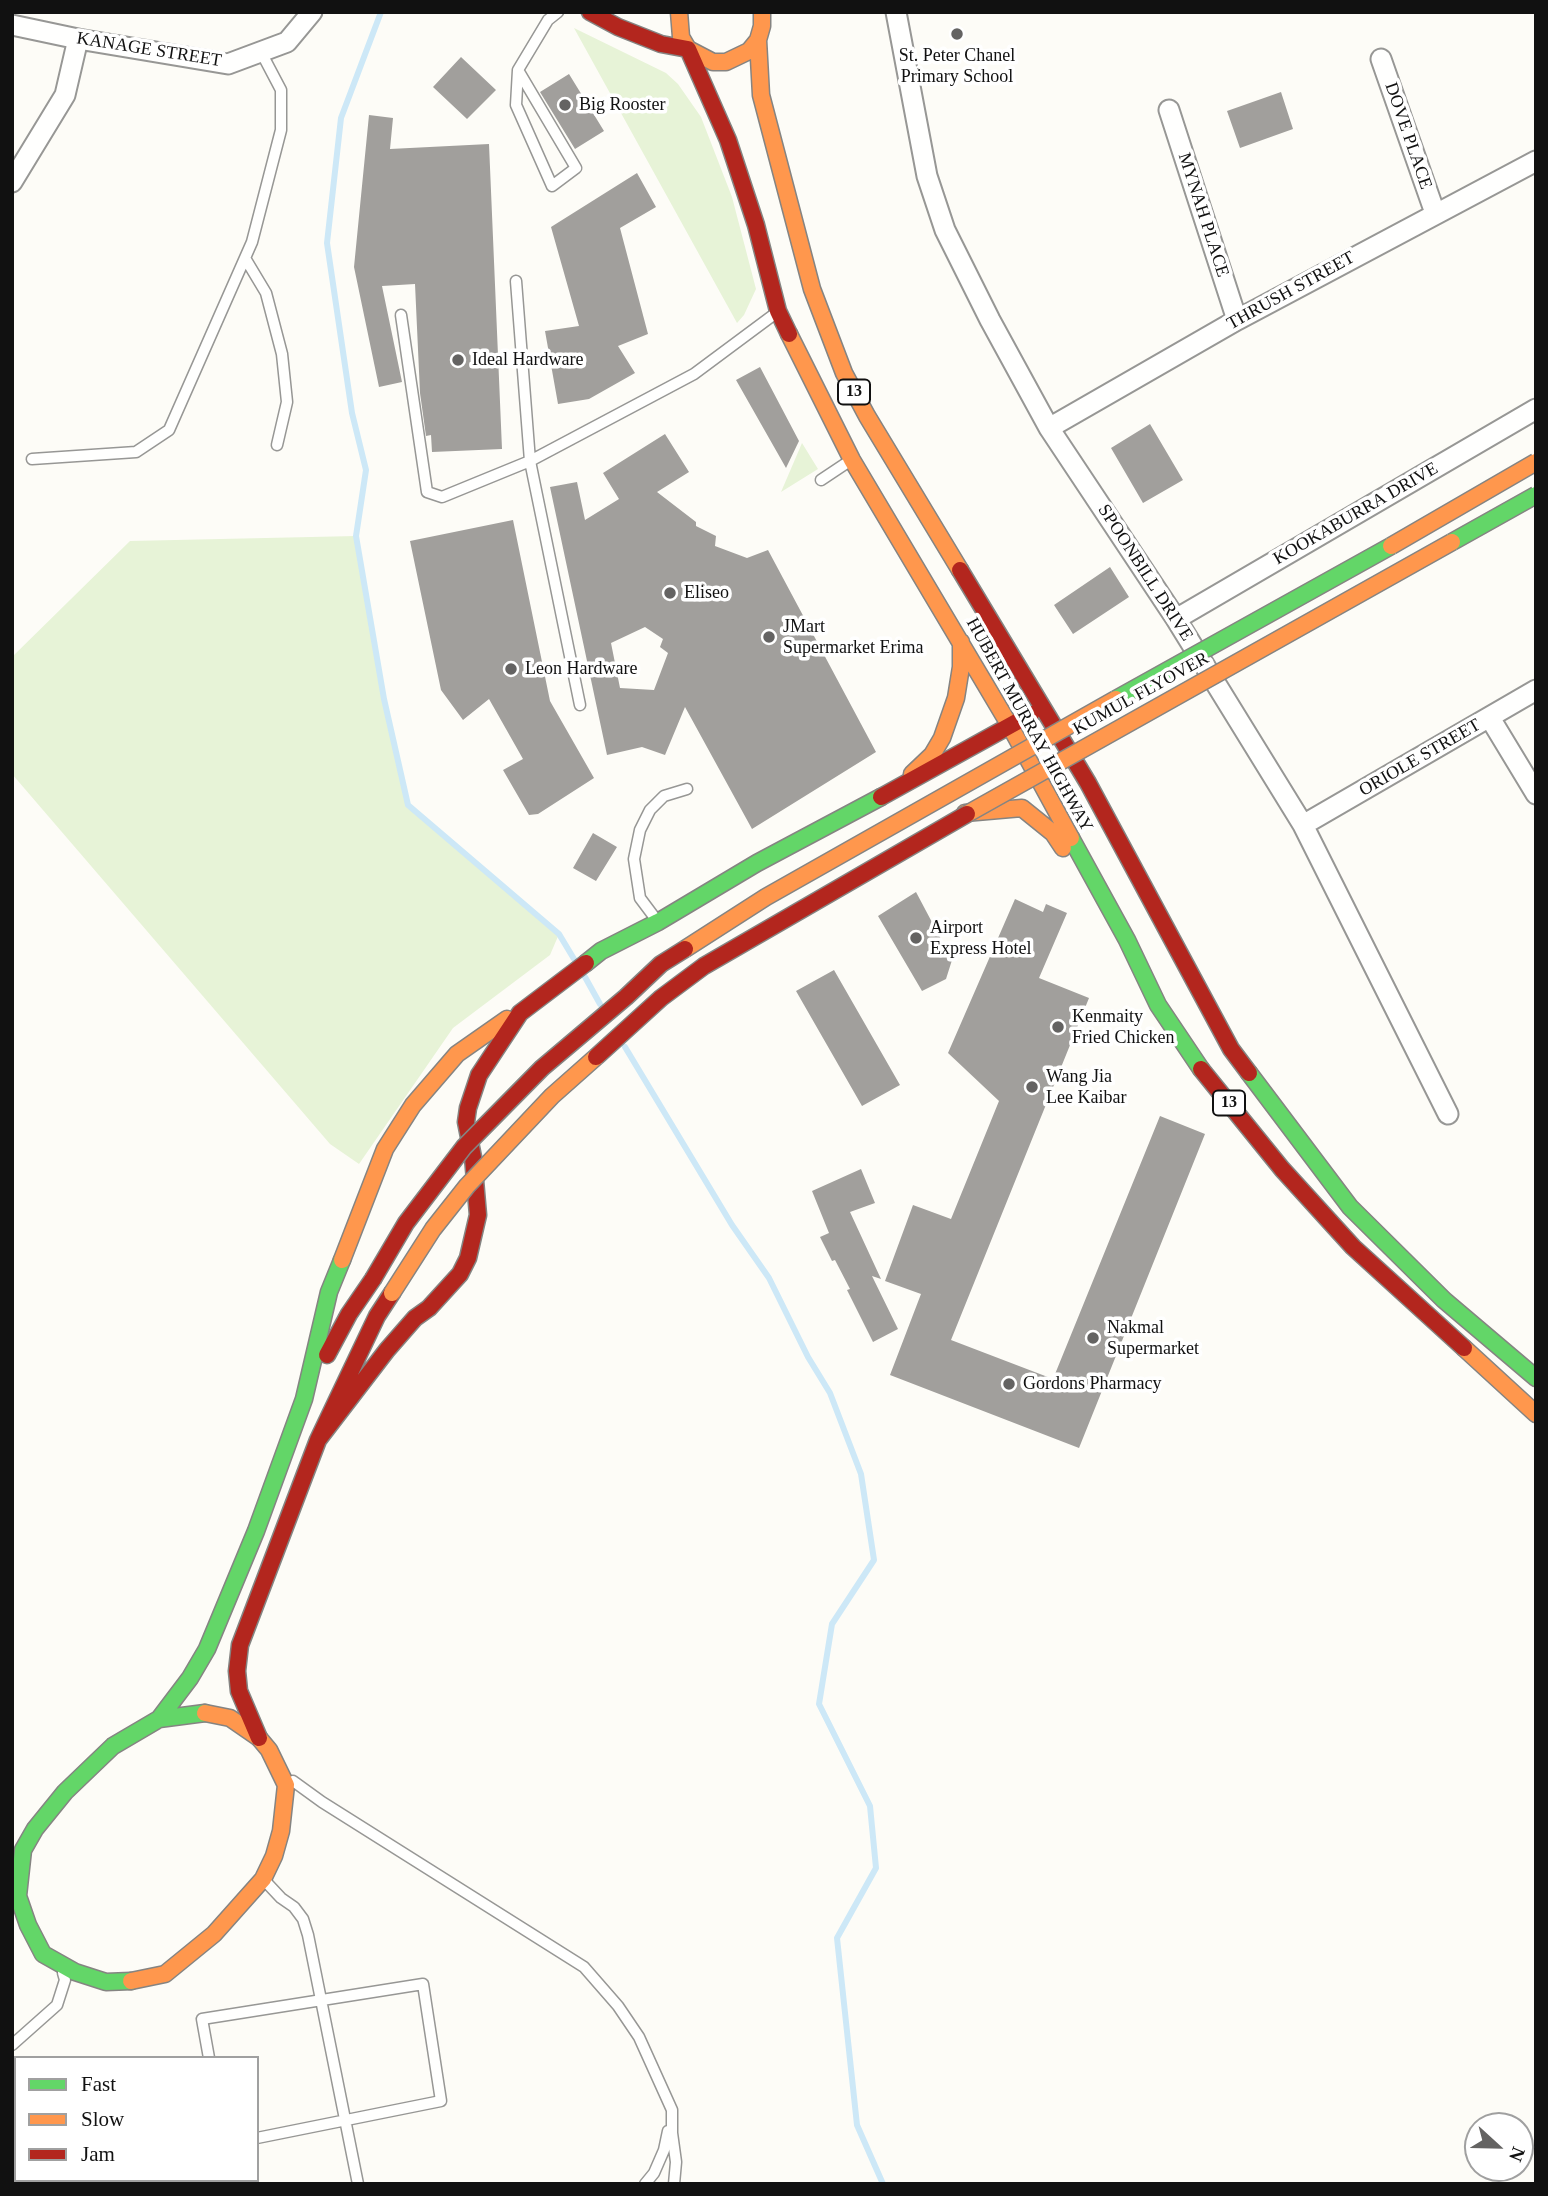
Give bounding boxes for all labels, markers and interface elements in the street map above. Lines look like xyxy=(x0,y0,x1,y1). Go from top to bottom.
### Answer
marker: St. Peter Chanel Primary School xyxy=(949,26,965,42)
street label: KANAGE STREET xyxy=(75,28,223,72)
place label: St. Peter Chanel Primary School xyxy=(899,45,1015,88)
street label: DOVE PLACE xyxy=(1380,80,1436,192)
place label: Big Rooster xyxy=(579,94,666,116)
marker: Big Rooster xyxy=(557,97,573,113)
street label: MYNAH PLACE xyxy=(1173,150,1233,280)
street label: THRUSH STREET xyxy=(1223,247,1359,335)
place label: Ideal Hardware xyxy=(472,349,583,371)
marker: Ideal Hardware xyxy=(450,352,466,368)
road number: 13 xyxy=(838,380,870,404)
street label: KOOKABURRA DRIVE xyxy=(1270,458,1442,570)
street label: SPOONBILL DRIVE xyxy=(1093,501,1197,645)
place label: Eliseo xyxy=(684,582,729,604)
marker: Eliseo xyxy=(662,585,678,601)
street label: HUBERT MURRAY HIGHWAY xyxy=(961,614,1097,836)
place label: JMart Supermarket Erima xyxy=(783,616,923,658)
marker: JMart Supermarket Erima xyxy=(761,629,777,645)
street label: KUMUL FLYOVER xyxy=(1069,648,1213,740)
place label: Leon Hardware xyxy=(525,658,637,680)
marker: Leon Hardware xyxy=(503,661,519,677)
street label: ORIOLE STREET xyxy=(1356,715,1484,801)
place label: Airport Express Hotel xyxy=(930,917,1031,960)
marker: Airport Express Hotel xyxy=(908,930,924,946)
place label: Kenmaity Fried Chicken xyxy=(1072,1006,1174,1048)
marker: Kenmaity Fried Chicken xyxy=(1050,1019,1066,1035)
place label: Wang Jia Lee Kaibar xyxy=(1046,1066,1126,1108)
marker: Wang Jia Lee Kaibar xyxy=(1024,1079,1040,1095)
road number: 13 xyxy=(1213,1091,1245,1116)
place label: Nakmal Supermarket xyxy=(1107,1317,1199,1360)
marker: Nakmal Supermarket xyxy=(1085,1330,1101,1346)
place label: Gordons Pharmacy xyxy=(1023,1373,1161,1395)
marker: Gordons Pharmacy xyxy=(1001,1376,1017,1392)
legend xyxy=(14,2056,259,2182)
text: Fast xyxy=(81,2072,116,2096)
text: Slow xyxy=(81,2107,124,2131)
north arrow xyxy=(1464,2112,1534,2182)
text: Jam xyxy=(81,2142,115,2166)
text: N xyxy=(1505,2144,1529,2165)

